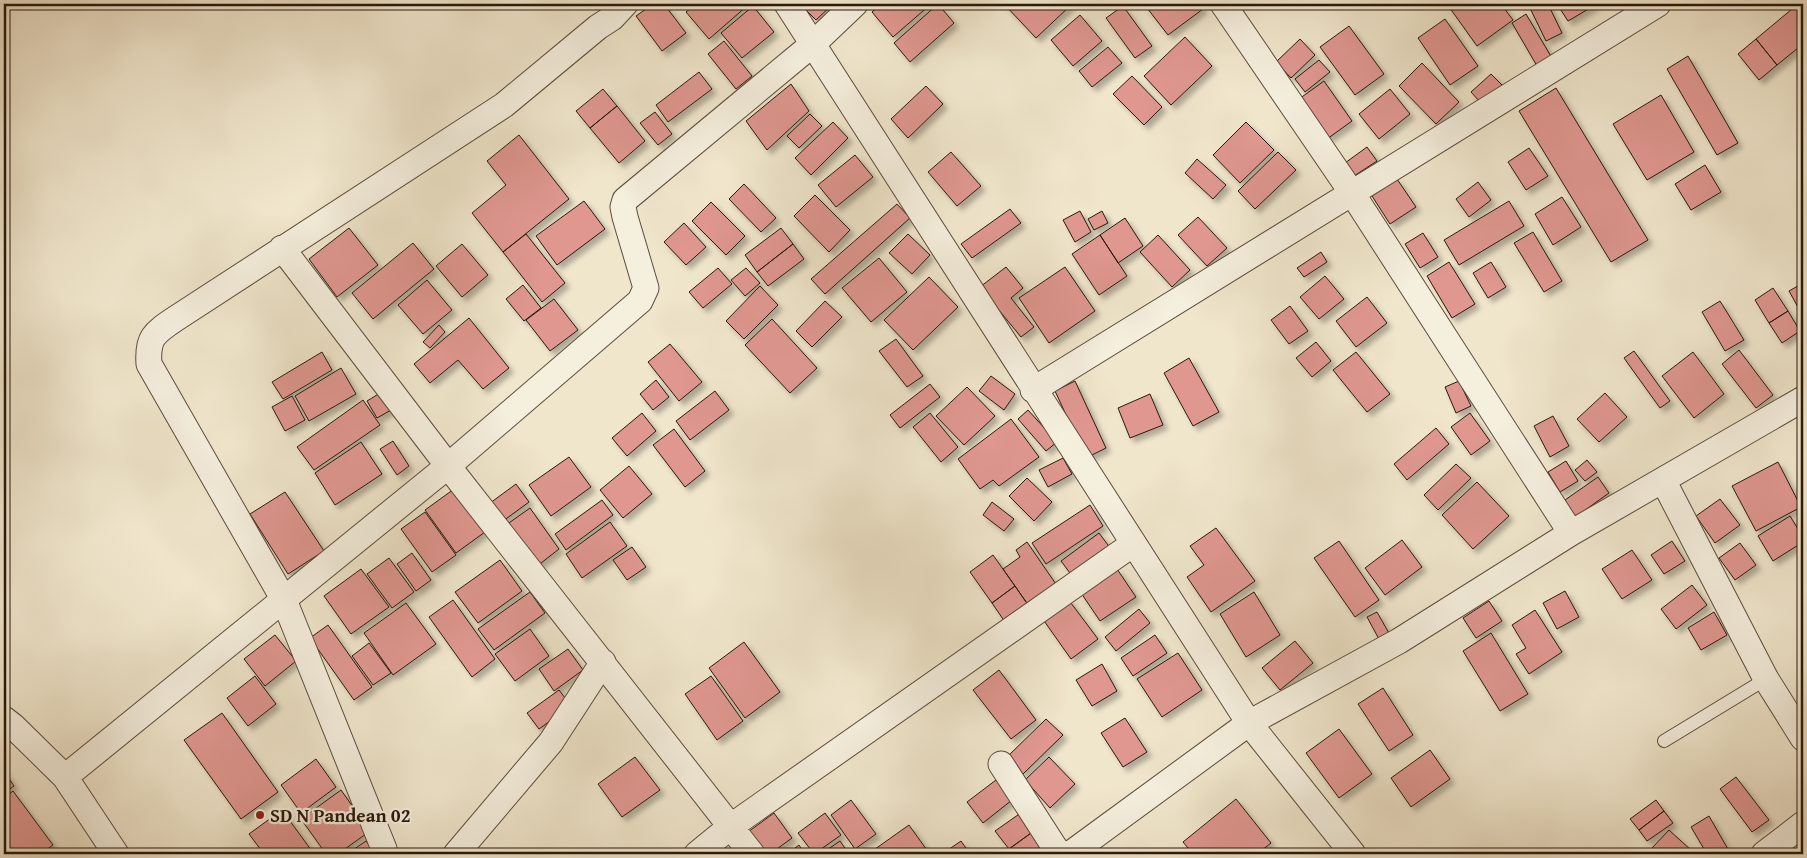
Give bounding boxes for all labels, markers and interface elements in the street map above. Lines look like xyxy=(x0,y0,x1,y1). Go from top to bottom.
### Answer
place label: SD N Pandean 02 xyxy=(270,801,411,829)
marker: SD N Pandean 02 xyxy=(254,809,266,821)

